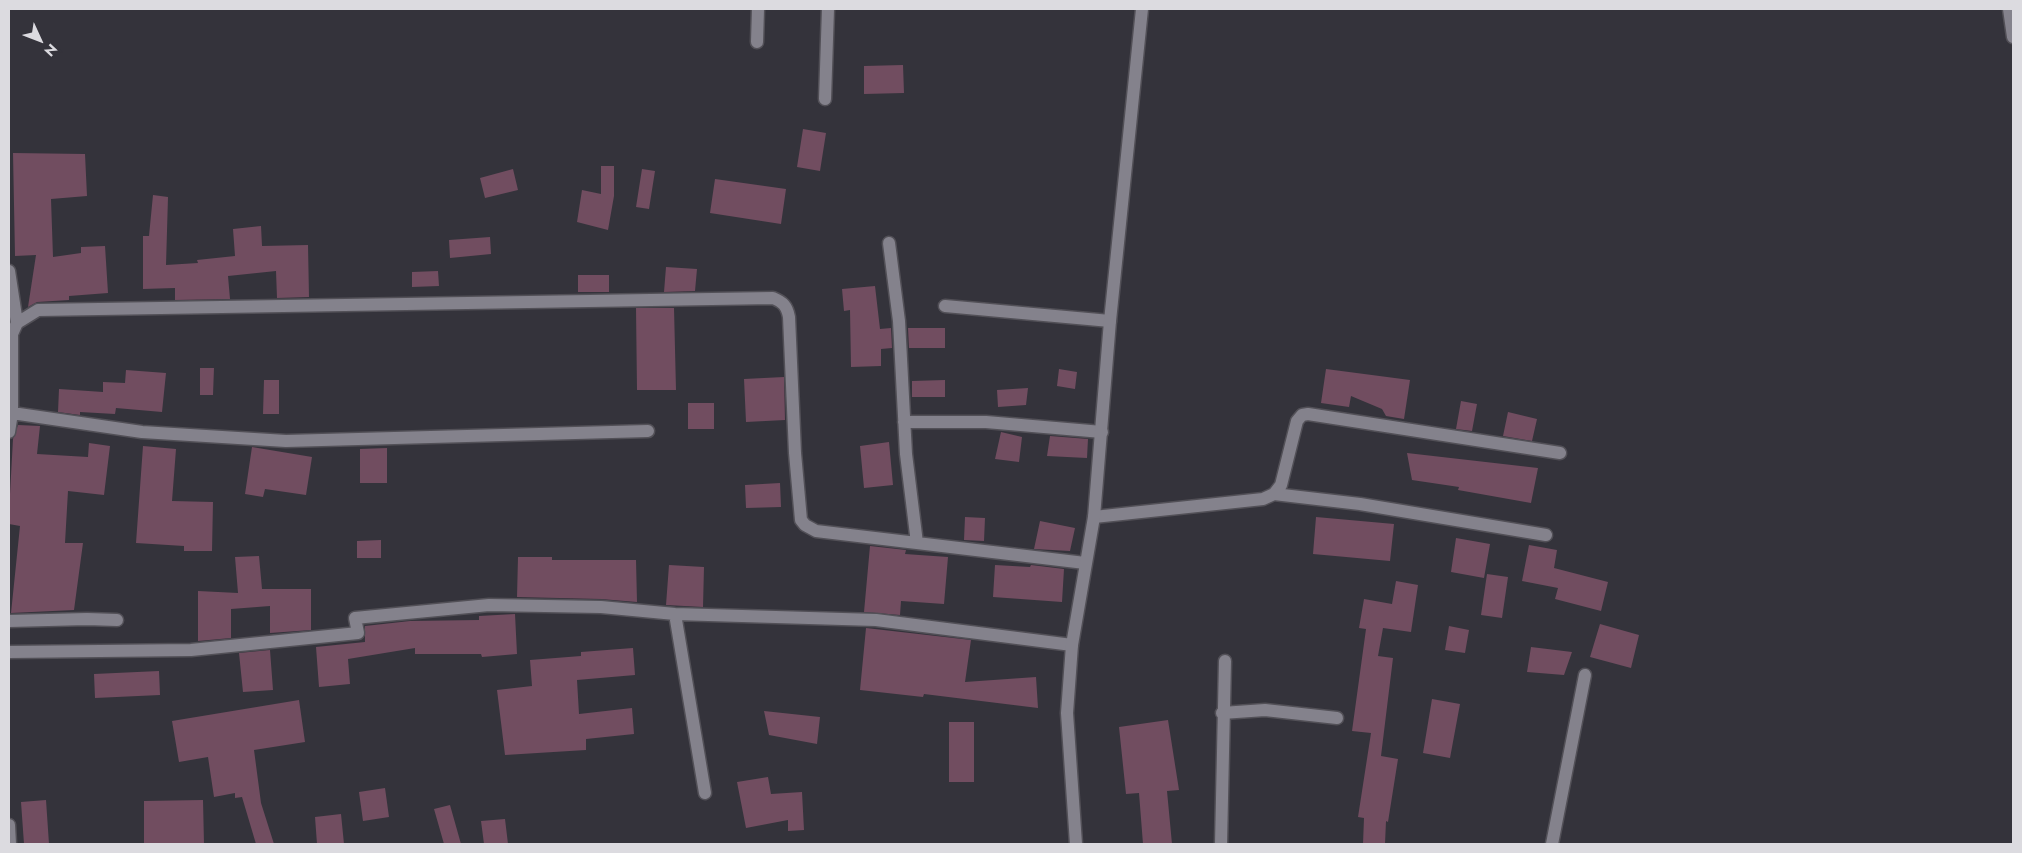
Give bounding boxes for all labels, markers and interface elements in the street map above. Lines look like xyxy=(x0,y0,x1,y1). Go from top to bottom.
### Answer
north arrow xyxy=(15,15,65,65)
text: N xyxy=(40,39,62,61)

